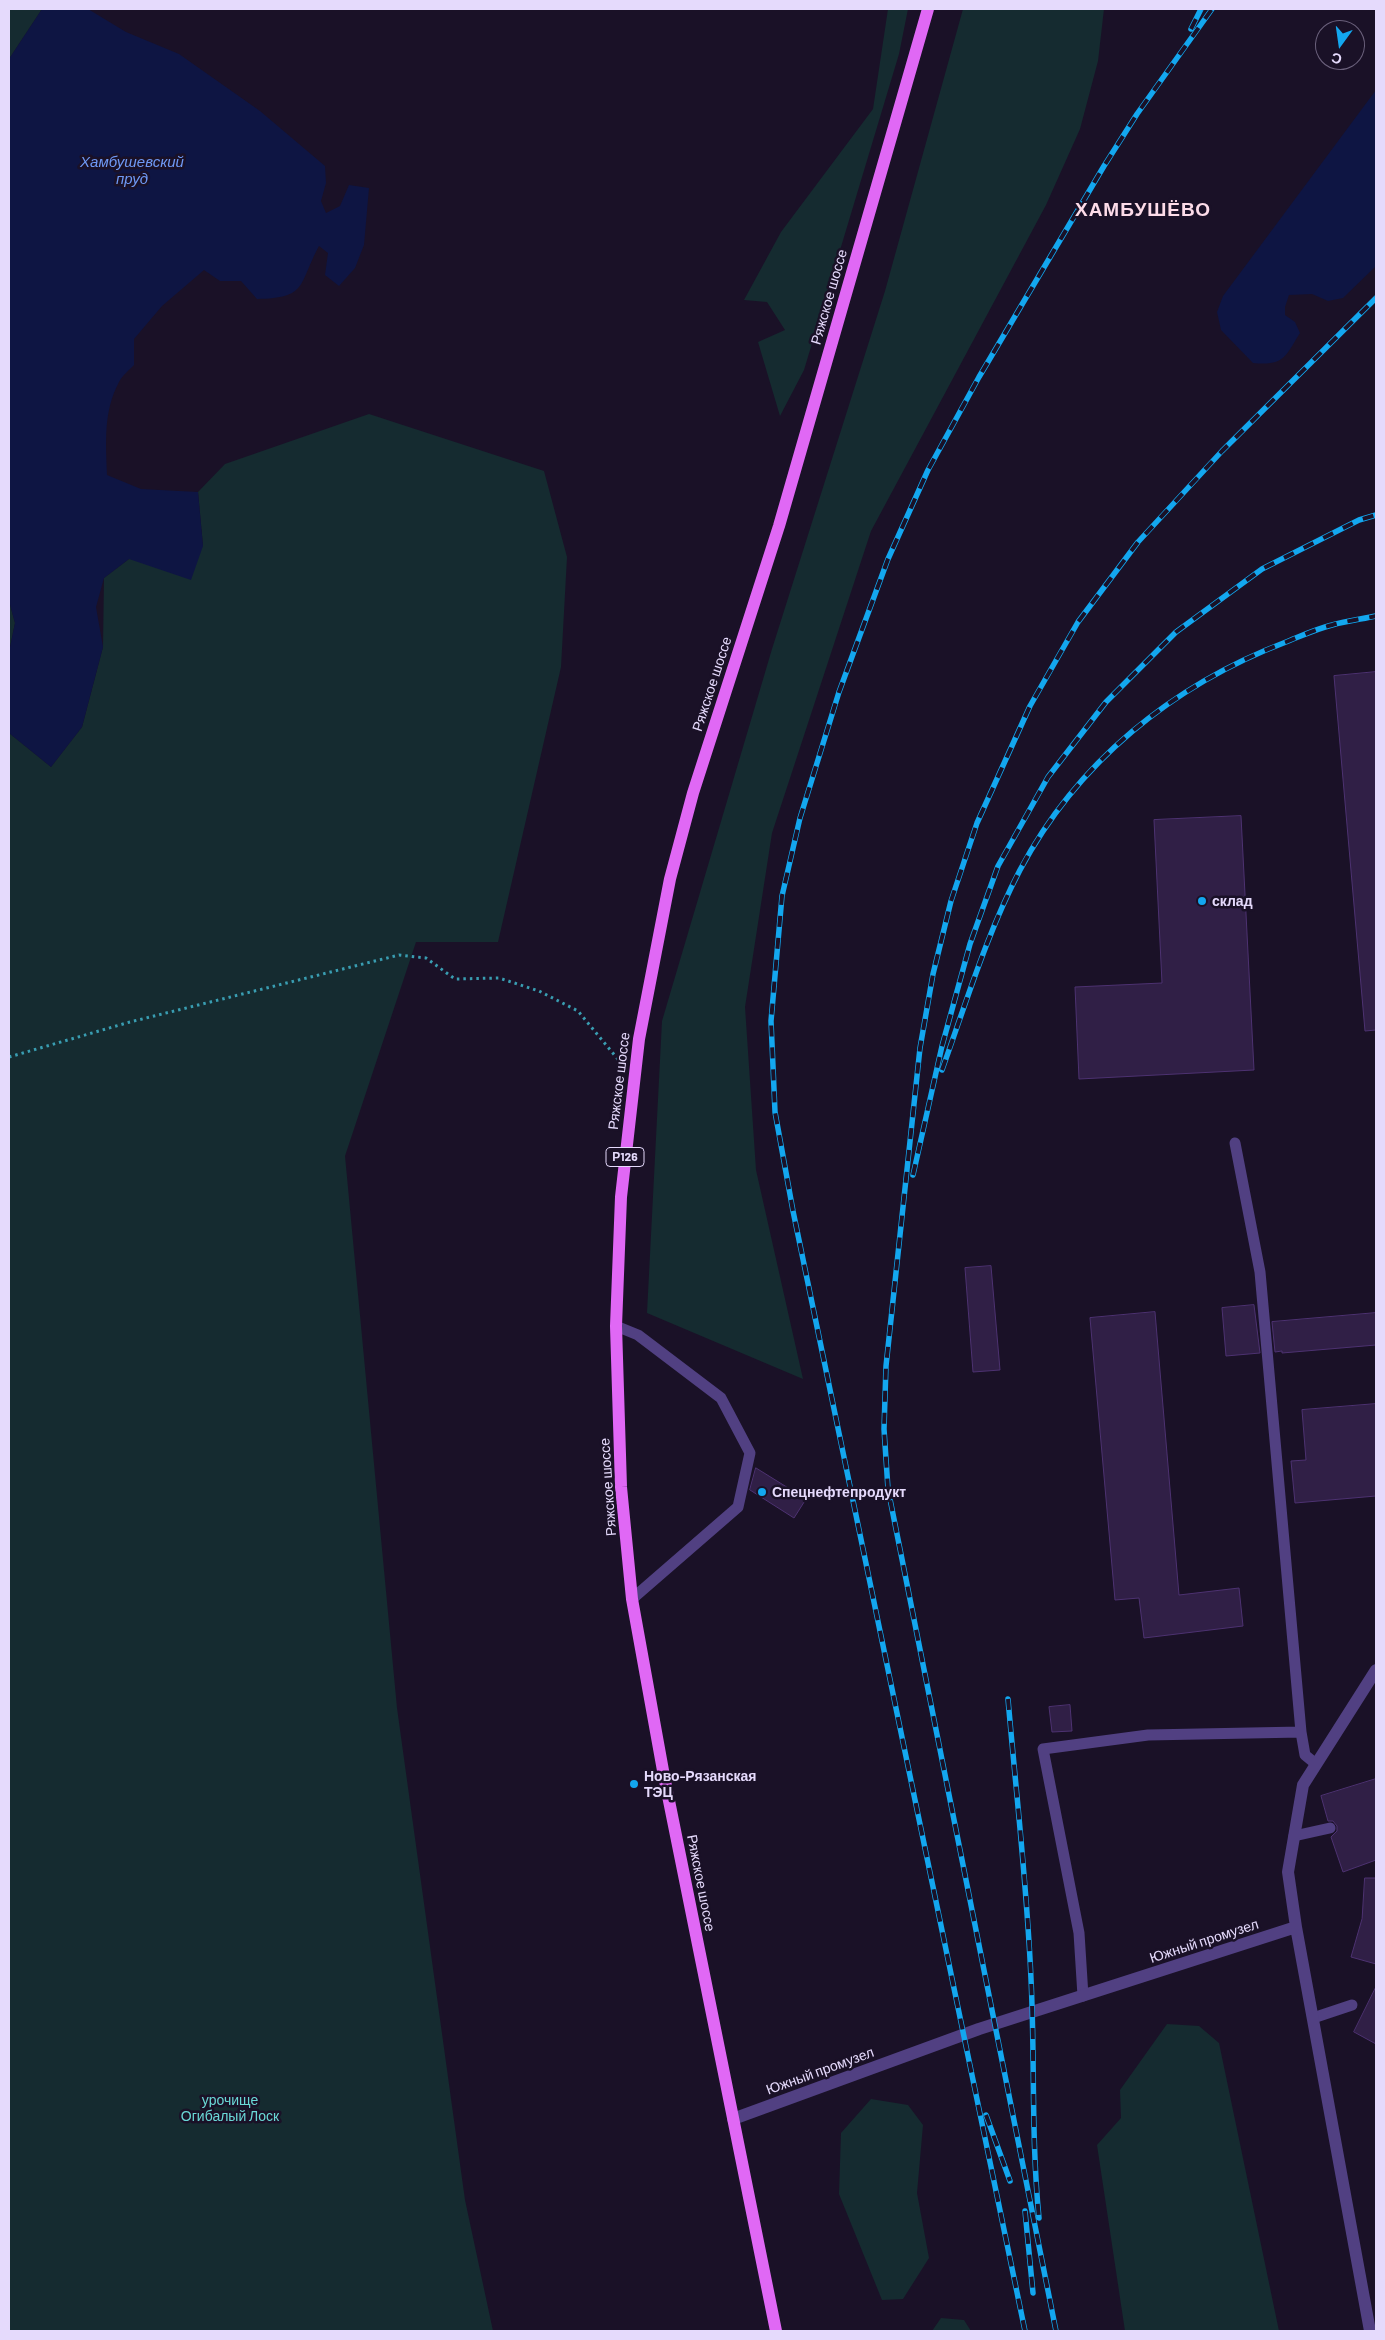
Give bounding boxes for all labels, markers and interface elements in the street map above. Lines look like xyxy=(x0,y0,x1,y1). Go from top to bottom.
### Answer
north arrow xyxy=(1315,20,1365,70)
text: С xyxy=(1330,50,1343,69)
water label: Хамбушевский пруд xyxy=(80,153,184,188)
district label: ХАМБУШЁВО xyxy=(1074,199,1212,221)
street label: Ряжское шоссе xyxy=(807,247,851,347)
street label: Ряжское шоссе xyxy=(689,635,735,733)
place label: склад xyxy=(1212,893,1253,909)
marker: склад xyxy=(1196,895,1208,907)
street label: Ряжское шоссе xyxy=(605,1031,633,1131)
road number: Р126 xyxy=(606,1148,644,1166)
street label: Ряжское шоссе xyxy=(596,1437,620,1537)
place label: Спецнефтепродукт xyxy=(772,1484,906,1500)
marker: Спецнефтепродукт xyxy=(756,1486,768,1498)
place label: Ново-Рязанская ТЭЦ xyxy=(644,1768,756,1800)
marker: Ново-Рязанская ТЭЦ xyxy=(628,1778,640,1790)
street label: Ряжское шоссе xyxy=(683,1833,719,1933)
street label: Южный промузел xyxy=(1147,1915,1261,1967)
street label: Южный промузел xyxy=(764,2044,876,2098)
park label: урочище Огибалый Лоск xyxy=(181,2092,279,2124)

